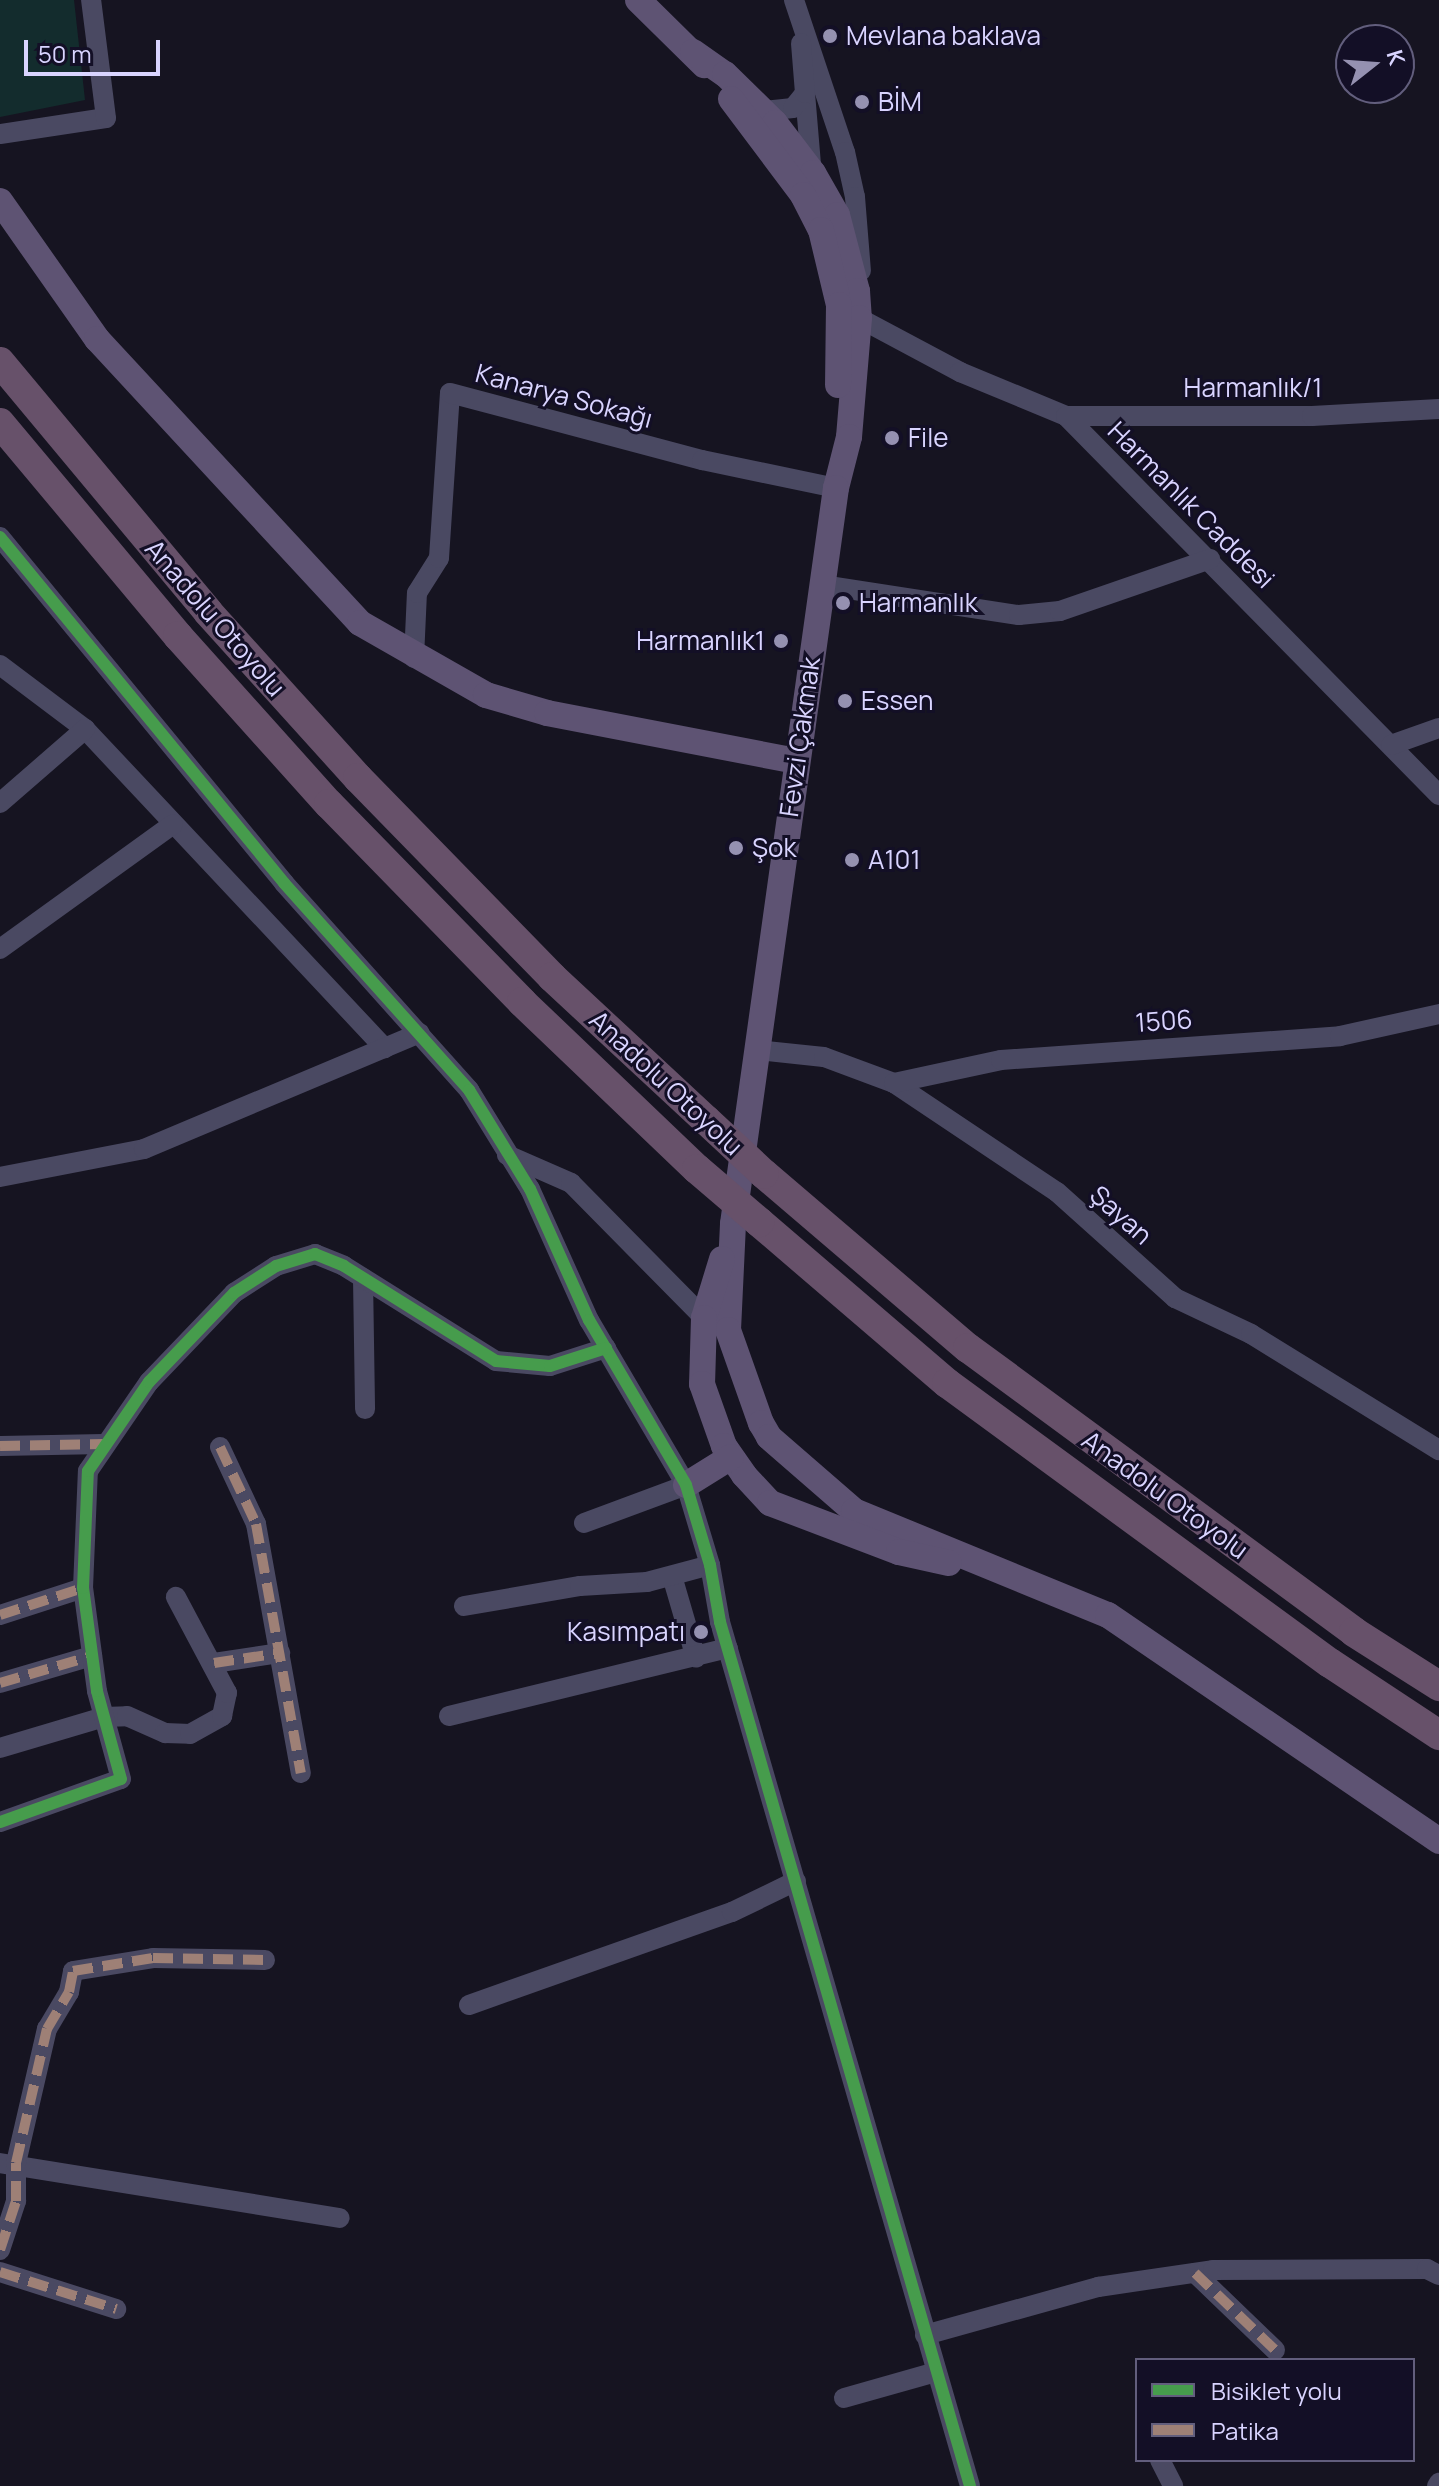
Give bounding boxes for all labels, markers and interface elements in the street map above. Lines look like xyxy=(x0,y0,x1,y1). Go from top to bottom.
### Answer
place label: Mevlana baklava xyxy=(846,20,1041,52)
scale bar xyxy=(28,24,164,74)
north arrow xyxy=(1335,24,1415,104)
marker: Mevlana baklava xyxy=(821,27,839,45)
text: 50 m xyxy=(38,37,92,70)
text: K xyxy=(1380,46,1412,69)
place label: BİM xyxy=(878,86,922,118)
marker: BİM xyxy=(853,93,871,111)
street label: Kanarya Sokağı xyxy=(472,357,656,435)
street label: Harmanlık/1 xyxy=(1184,372,1322,404)
street label: Harmanlık Caddesi xyxy=(1101,415,1281,595)
place label: File xyxy=(908,422,948,454)
marker: File xyxy=(883,429,901,447)
street label: Anadolu Otoyolu xyxy=(138,533,292,703)
place label: Harmanlık xyxy=(859,587,978,619)
marker: Harmanlık xyxy=(834,594,852,612)
place label: Harmanlık1 xyxy=(636,625,765,657)
marker: Harmanlık1 xyxy=(772,632,790,650)
street label: Fevzi Çakmak xyxy=(773,655,827,819)
place label: Essen xyxy=(861,685,933,717)
marker: Essen xyxy=(836,692,854,710)
place label: Şok xyxy=(752,832,796,864)
marker: Şok xyxy=(727,839,745,857)
place label: A101 xyxy=(868,844,921,876)
marker: A101 xyxy=(843,851,861,869)
street label: 1506 xyxy=(1134,1003,1194,1039)
street label: Anadolu Otoyolu xyxy=(583,1004,749,1162)
street label: Şayan xyxy=(1084,1179,1158,1251)
street label: Anadolu Otoyolu xyxy=(1076,1424,1254,1566)
place label: Kasımpatı xyxy=(567,1616,685,1648)
marker: Kasımpatı xyxy=(692,1623,710,1641)
legend xyxy=(1135,2358,1415,2462)
text: Bisiklet yolu xyxy=(1211,2374,1342,2407)
text: Patika xyxy=(1211,2414,1279,2447)

